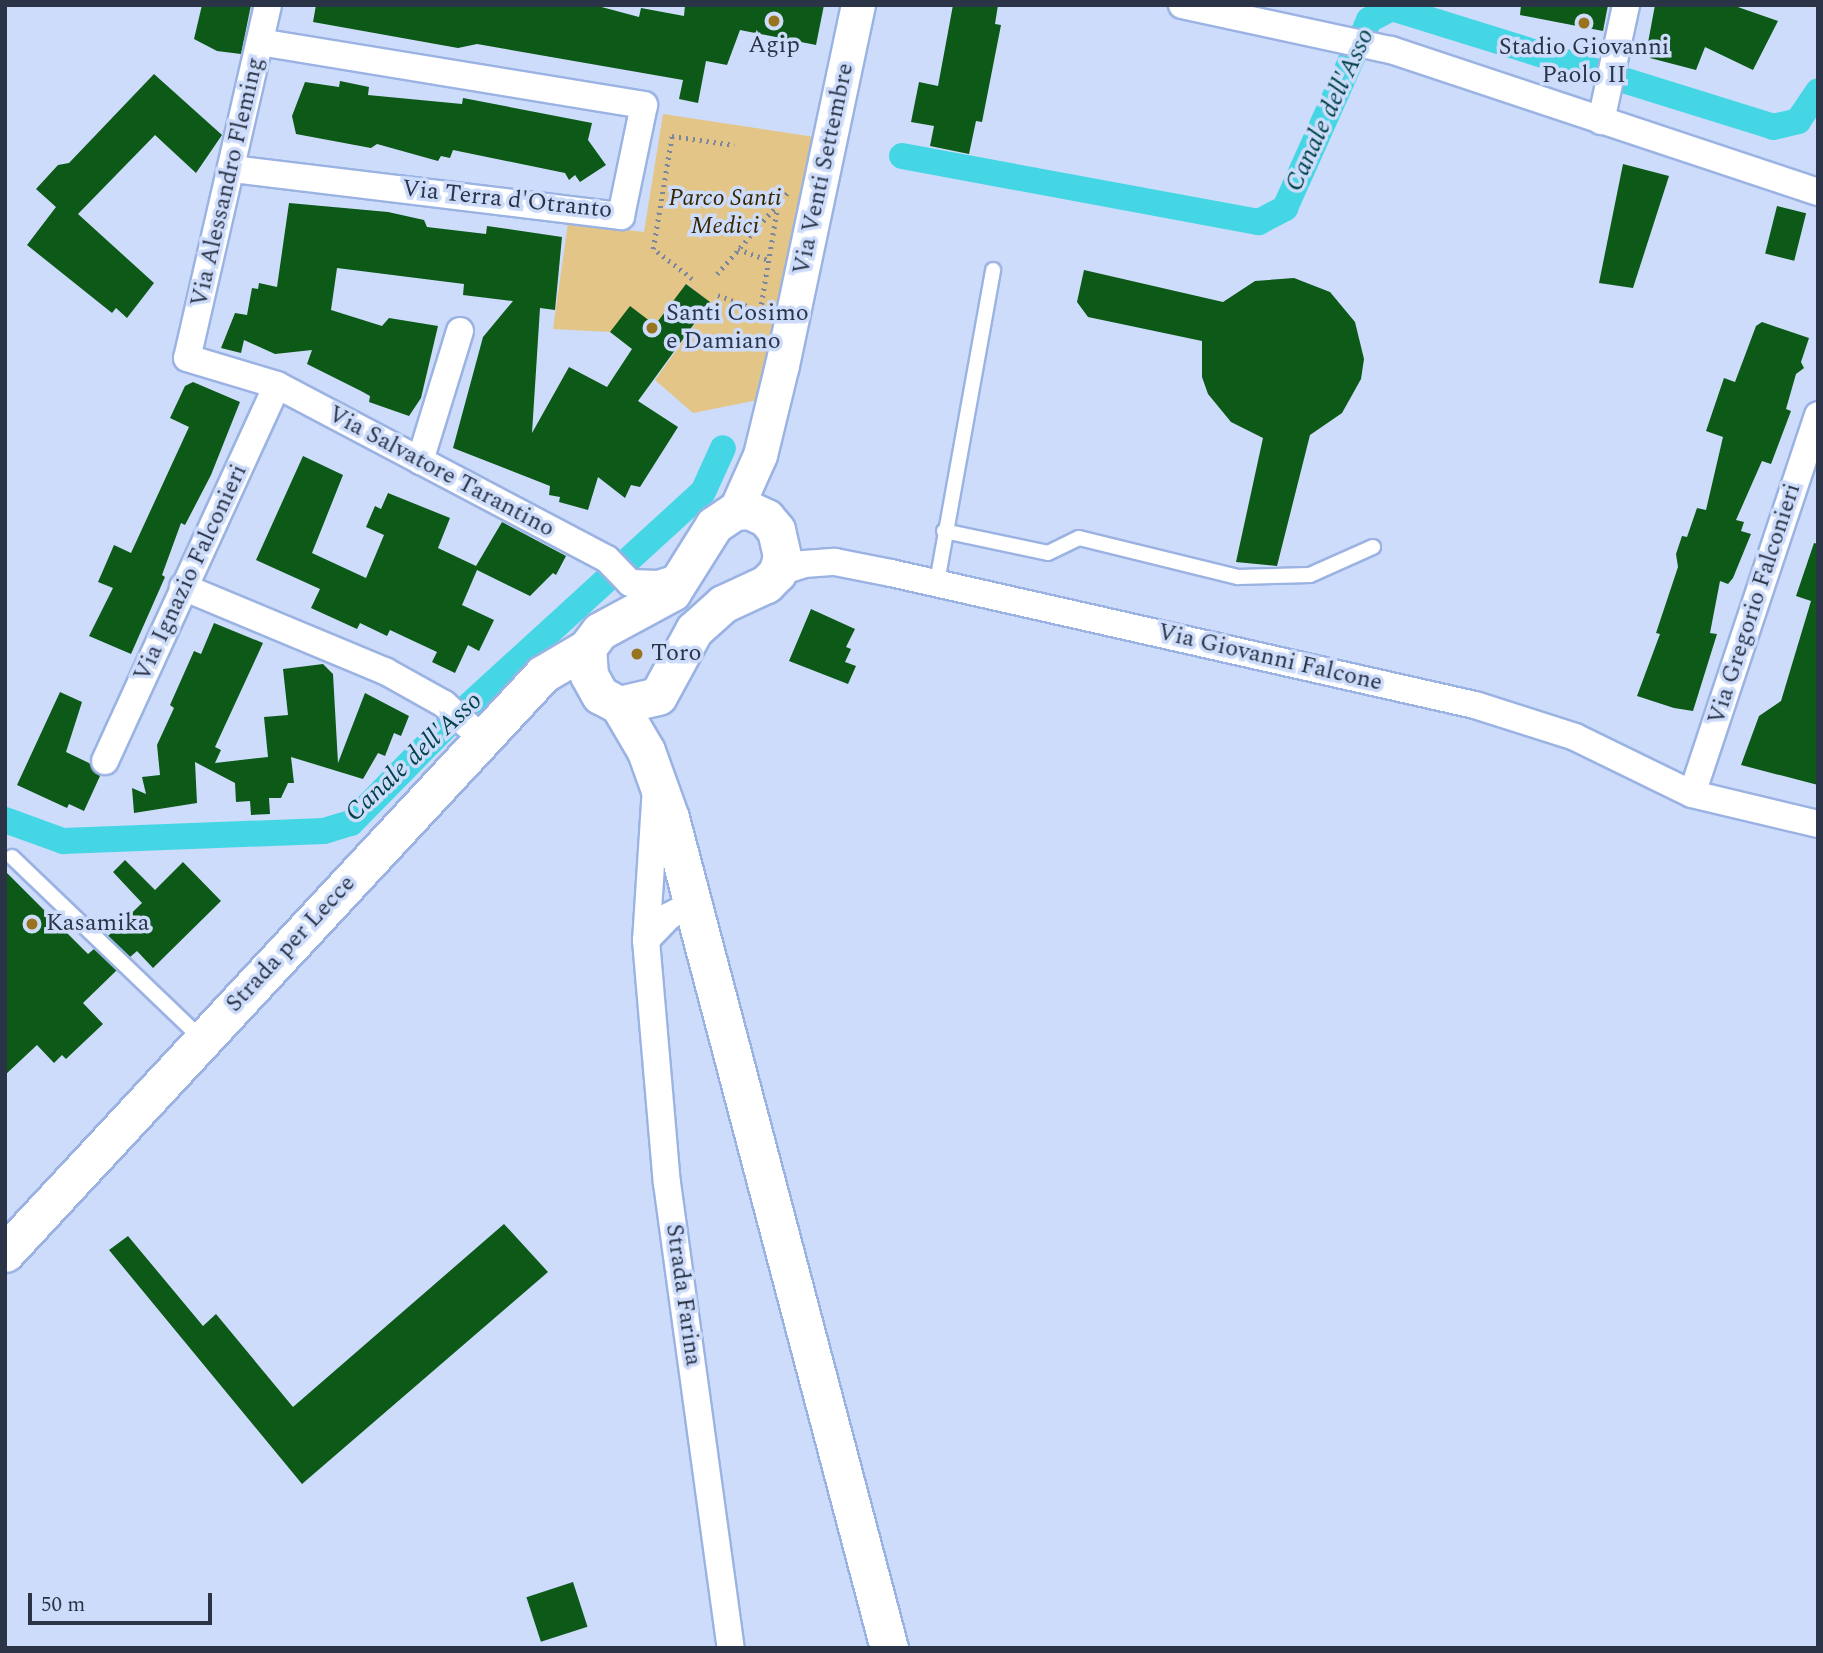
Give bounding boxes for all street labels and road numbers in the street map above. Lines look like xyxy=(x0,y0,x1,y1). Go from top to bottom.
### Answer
street label: Via Alessandro Fleming xyxy=(185,54,271,310)
street label: Via Venti Settembre xyxy=(788,61,860,277)
street label: Via Terra d'Otranto xyxy=(401,175,613,225)
street label: Via Salvatore Tarantino xyxy=(323,400,559,544)
street label: Via Ignazio Falconieri xyxy=(128,460,254,686)
street label: Via Gregorio Falconieri xyxy=(1702,480,1808,728)
street label: Via Giovanni Falcone xyxy=(1155,618,1385,698)
street label: Strada per Lecce xyxy=(220,870,362,1018)
street label: Strada Farina xyxy=(659,1222,707,1368)

